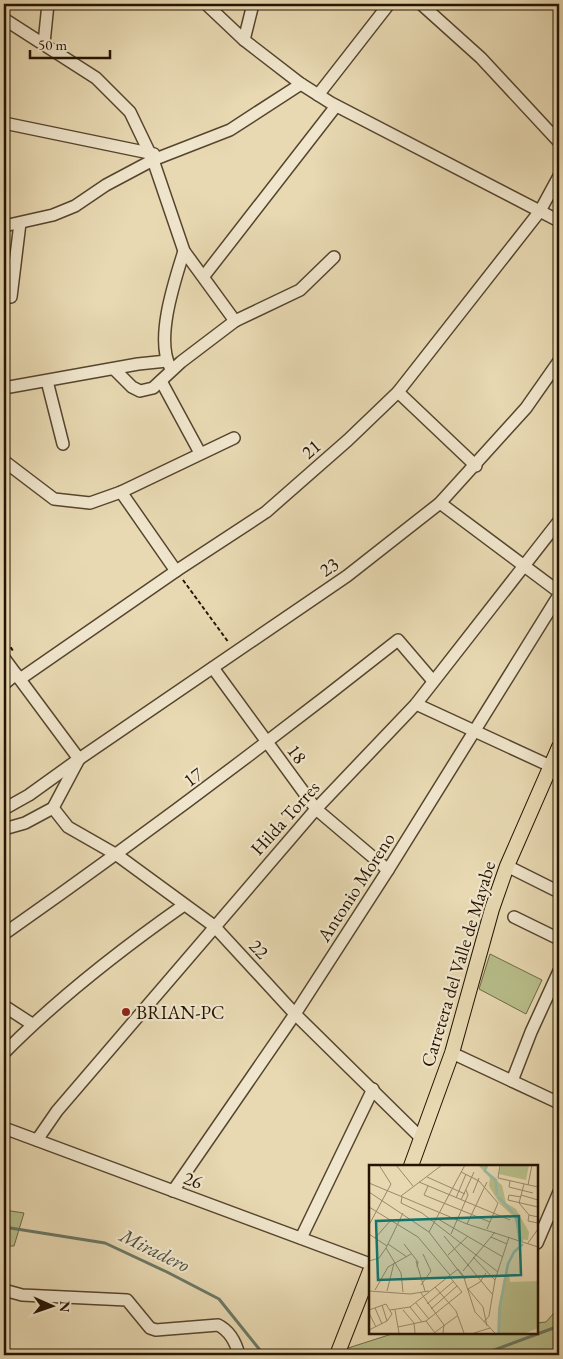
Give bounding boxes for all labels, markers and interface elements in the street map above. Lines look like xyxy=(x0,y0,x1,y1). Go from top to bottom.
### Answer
scale bar xyxy=(30,28,110,60)
text: 50 m xyxy=(38,35,67,54)
street label: 21 xyxy=(296,434,326,464)
street label: 23 xyxy=(314,552,344,582)
street label: 18 xyxy=(282,739,312,769)
street label: 17 xyxy=(178,761,209,792)
street label: Hilda Torres xyxy=(245,775,325,861)
street label: Antonio Moreno xyxy=(311,827,401,947)
street label: Carretera del Valle de Mayabe xyxy=(415,858,501,1070)
street label: 22 xyxy=(244,934,274,964)
place label: BRIAN-PC xyxy=(136,1000,225,1025)
marker: BRIAN-PC xyxy=(120,1006,132,1018)
street label: 26 xyxy=(180,1165,206,1195)
inset map xyxy=(369,1165,538,1334)
water label: Miradero xyxy=(115,1222,194,1278)
north arrow xyxy=(28,1282,78,1332)
text: N xyxy=(56,1300,74,1313)

